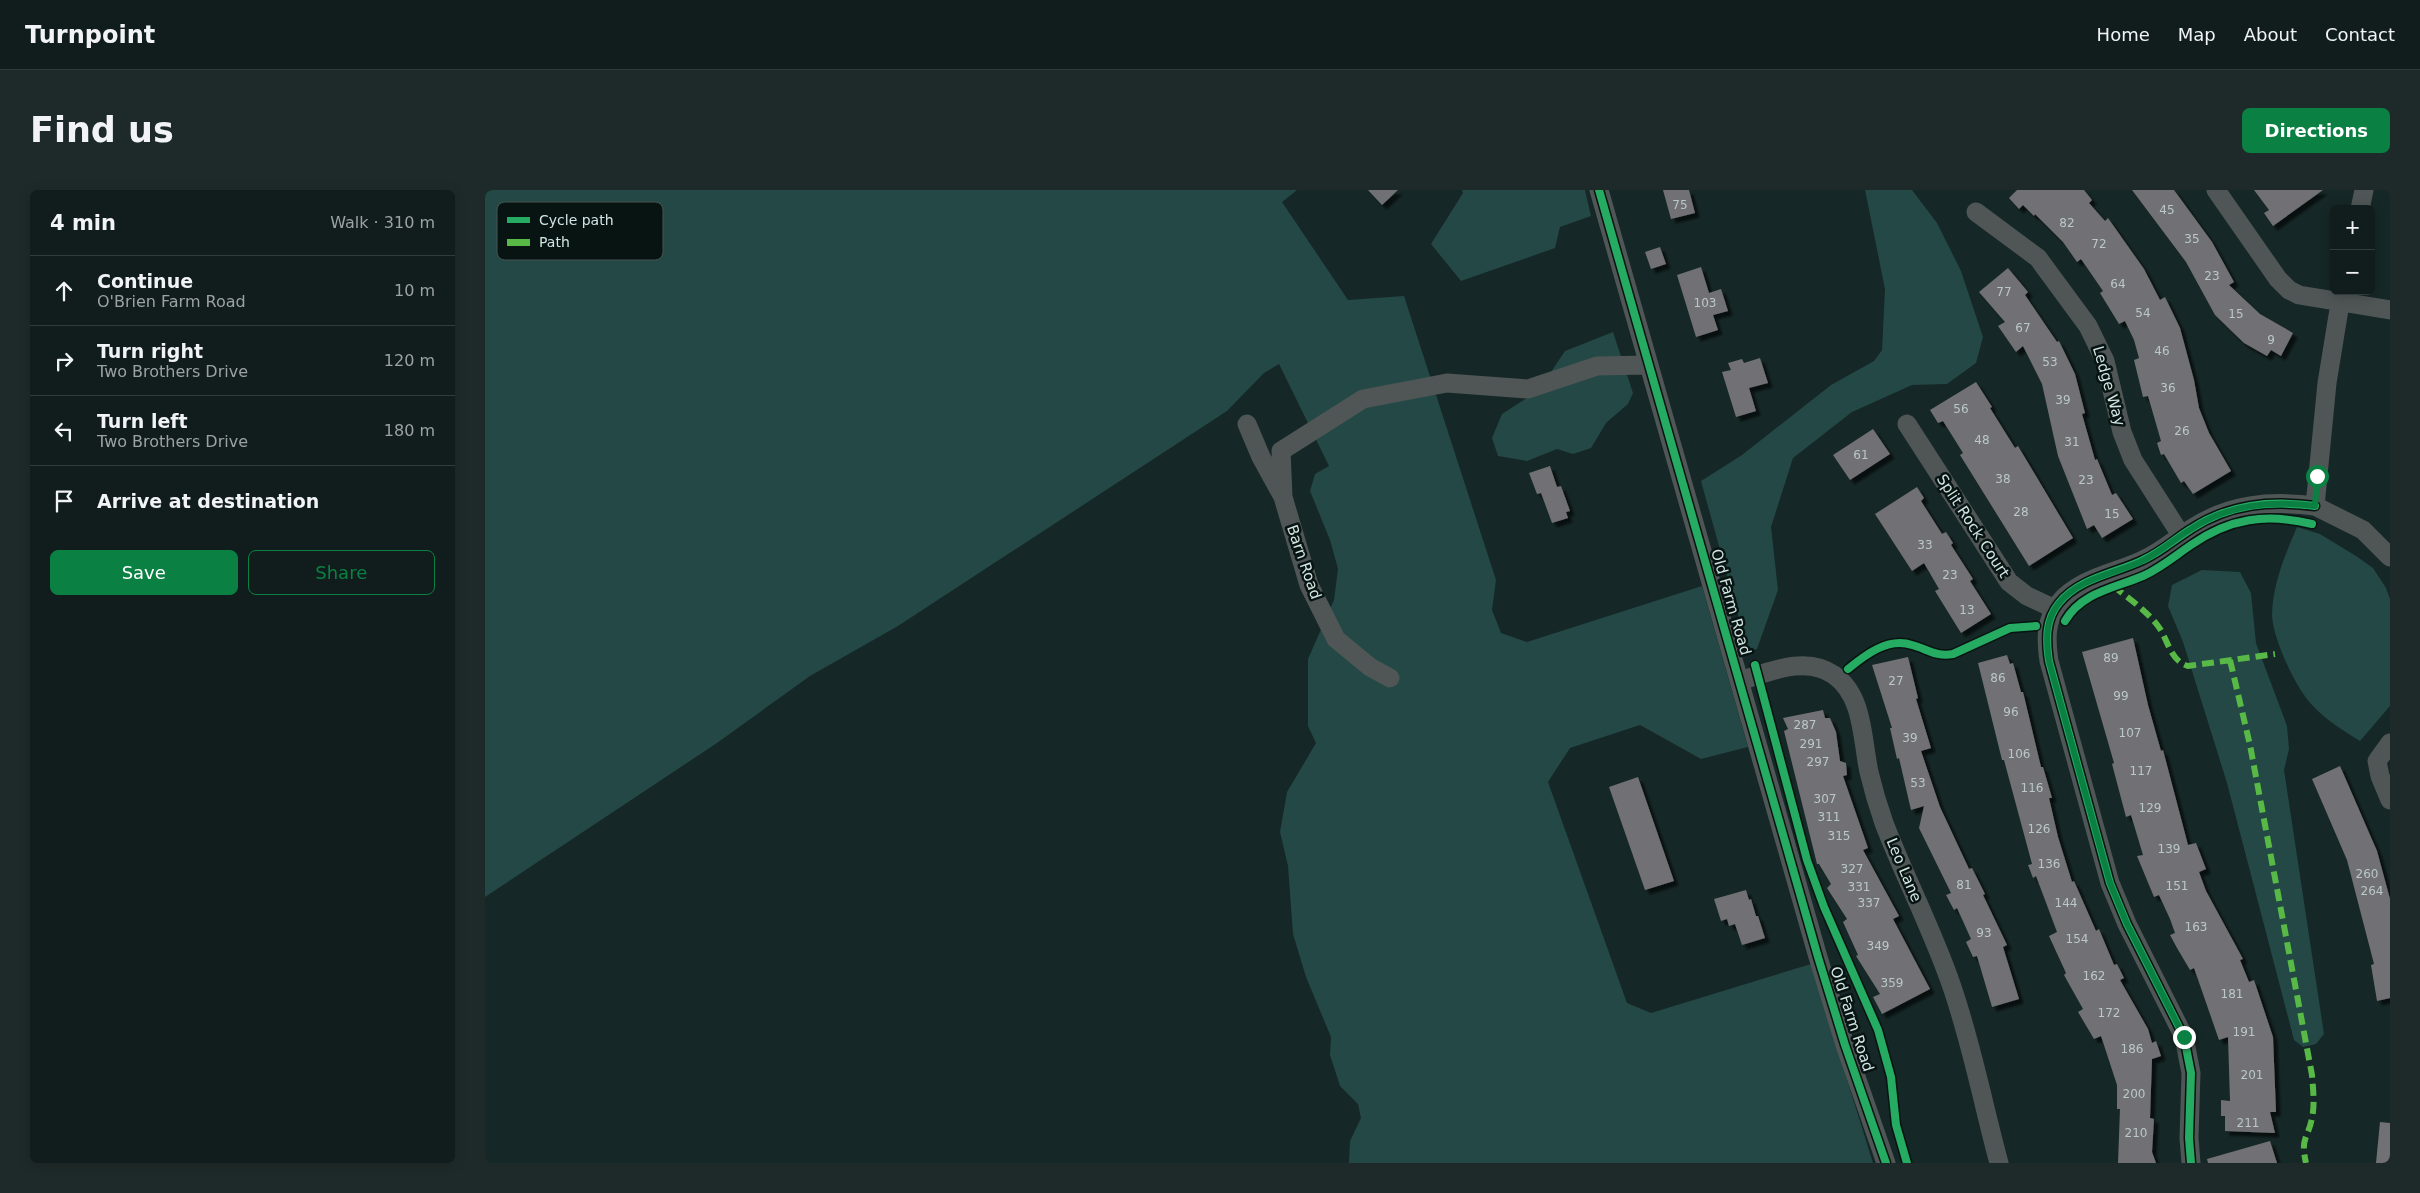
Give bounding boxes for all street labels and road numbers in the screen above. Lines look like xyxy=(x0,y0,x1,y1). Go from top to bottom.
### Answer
street label: Ledge Way xyxy=(2089,344,2129,428)
street label: Split Rock Court xyxy=(1933,471,2013,581)
street label: Barn Road xyxy=(1283,523,1325,601)
street label: Old Farm Road xyxy=(1707,547,1755,657)
street label: Leo Lane xyxy=(1883,835,1925,905)
street label: Old Farm Road xyxy=(1827,964,1877,1074)

